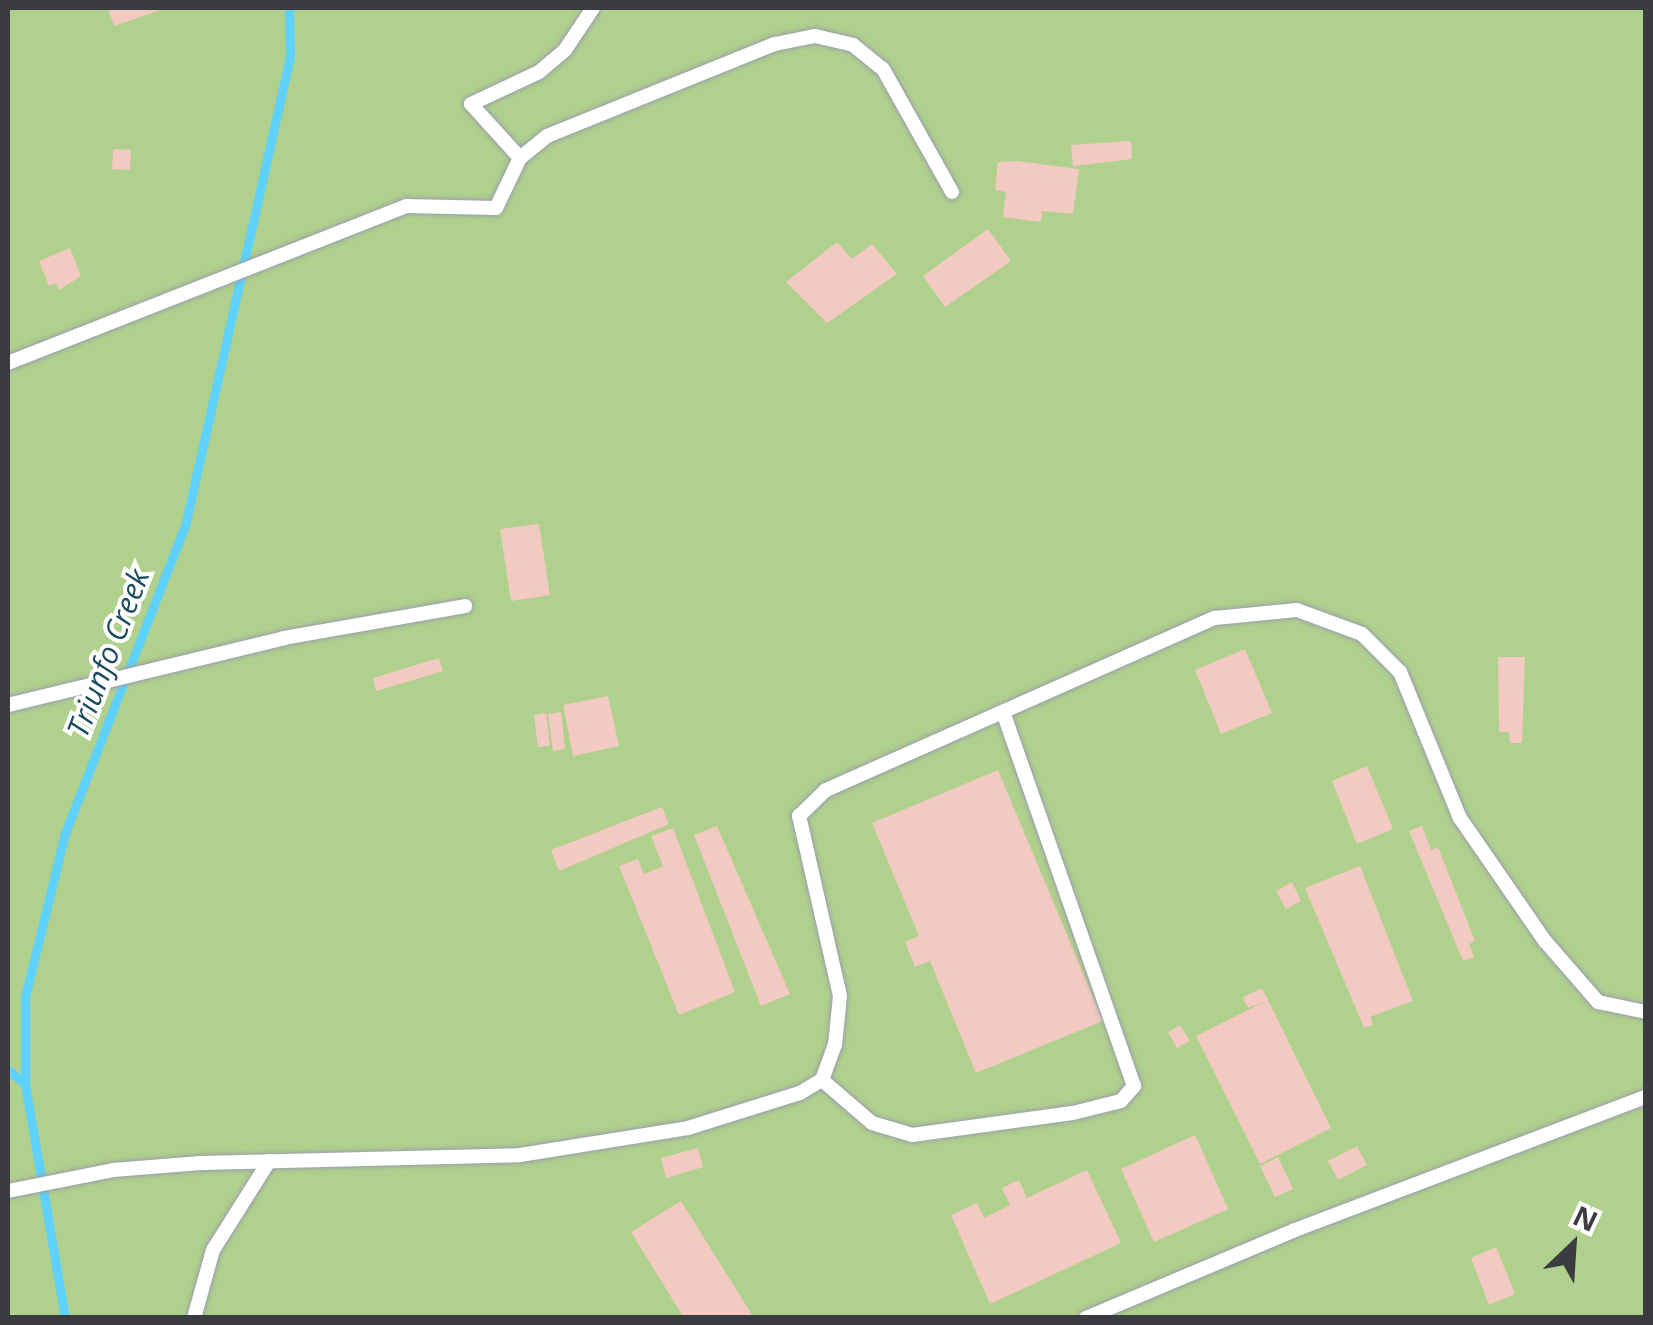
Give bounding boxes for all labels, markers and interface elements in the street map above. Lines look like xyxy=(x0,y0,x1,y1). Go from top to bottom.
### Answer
water label: Triunfo Creek xyxy=(59,564,157,742)
north arrow xyxy=(1523,1195,1623,1295)
text: N xyxy=(1567,1196,1604,1240)

